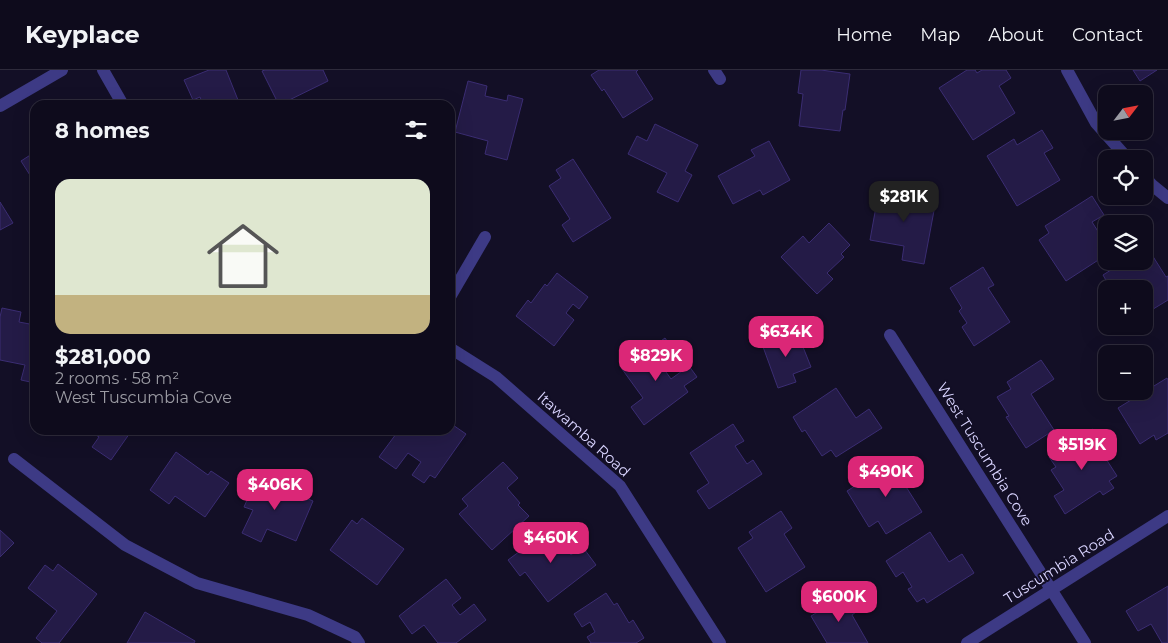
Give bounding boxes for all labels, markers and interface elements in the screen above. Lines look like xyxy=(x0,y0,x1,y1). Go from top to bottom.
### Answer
text: Keyplace xyxy=(25,20,140,49)
text: Home xyxy=(836,24,892,46)
text: Map xyxy=(920,24,960,46)
text: About xyxy=(988,24,1044,46)
text: Contact xyxy=(1072,24,1143,46)
north arrow xyxy=(1098,85,1152,140)
map controls xyxy=(1098,85,1153,400)
icon: filters xyxy=(402,116,430,144)
text: 8 homes xyxy=(55,118,150,143)
button: locate xyxy=(1098,150,1153,205)
pin: $281K xyxy=(869,180,939,223)
text: $281K xyxy=(880,187,928,206)
icon: home xyxy=(198,211,288,301)
button: layers xyxy=(1098,215,1153,270)
button: + xyxy=(1098,280,1153,335)
pin: $634K xyxy=(751,316,821,358)
text: $634K xyxy=(760,322,812,341)
pin: $829K xyxy=(621,340,691,382)
text: $281,000 xyxy=(55,344,151,369)
button: − xyxy=(1098,345,1153,400)
text: $829K xyxy=(630,346,682,365)
text: 2 rooms · 58 m² xyxy=(55,369,179,388)
street label: West Tuscumbia Cove xyxy=(933,379,1037,529)
street label: Itawamba Road xyxy=(534,387,634,481)
text: West Tuscumbia Cove xyxy=(55,388,232,407)
pin: $519K xyxy=(1047,428,1117,471)
text: $519K xyxy=(1058,435,1106,454)
pin: $490K xyxy=(851,456,921,498)
text: $490K xyxy=(859,462,913,481)
pin: $406K xyxy=(240,468,310,511)
text: $406K xyxy=(248,475,302,494)
pin: $460K xyxy=(516,522,586,564)
street label: Tuscumbia Road xyxy=(1000,524,1118,608)
text: $460K xyxy=(524,528,578,547)
pin: $600K xyxy=(804,580,874,623)
text: $600K xyxy=(812,587,866,606)

